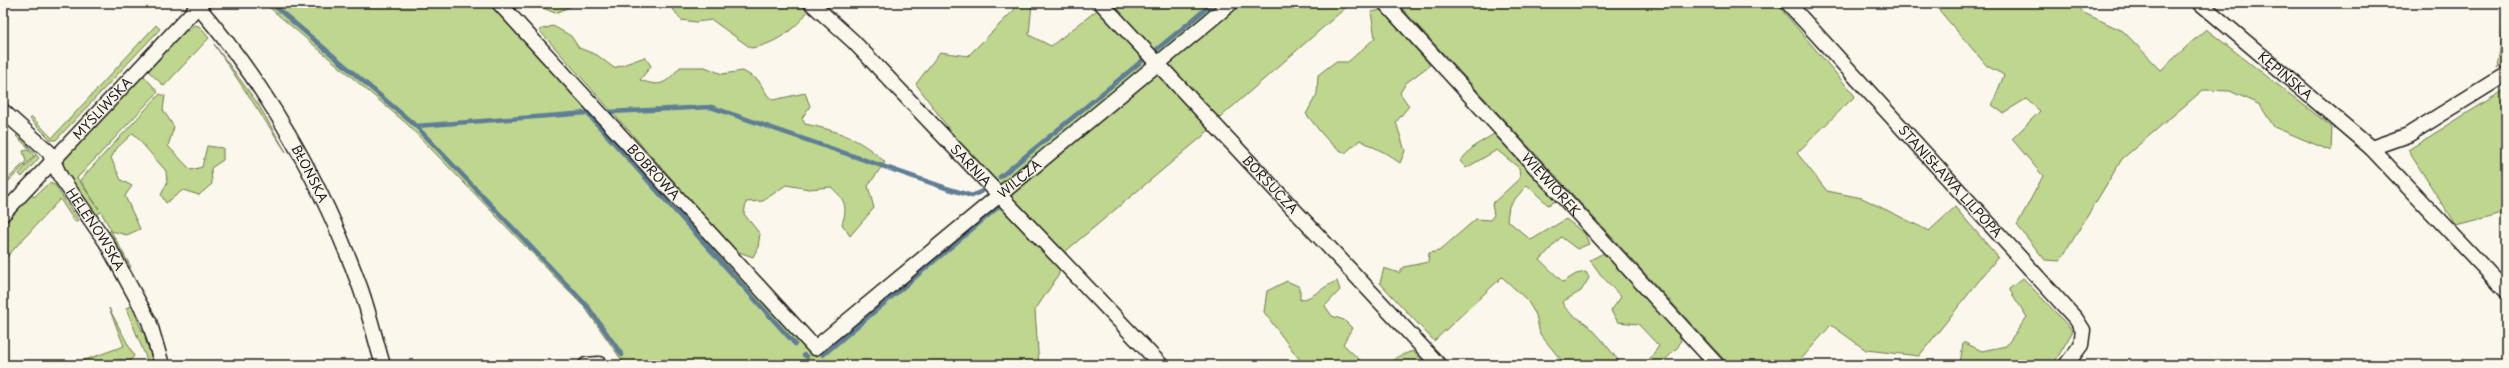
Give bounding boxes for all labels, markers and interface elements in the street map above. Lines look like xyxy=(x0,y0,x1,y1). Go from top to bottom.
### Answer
street label: KĘPIŃSKA xyxy=(2254,46,2317,104)
street label: MYŚLIWSKA xyxy=(68,73,136,143)
street label: STANISŁAWA LILPOPA xyxy=(1894,120,2007,241)
street label: BOBROWA xyxy=(623,139,685,204)
street label: SARNIA xyxy=(947,140,996,190)
street label: BŁOŃSKA xyxy=(287,141,333,206)
street label: WIEWIÓREK xyxy=(1518,148,1585,220)
street label: BORSUCZA xyxy=(1238,150,1303,217)
street label: WILCZA xyxy=(993,155,1045,202)
street label: HELENOWSKA xyxy=(62,184,130,274)

